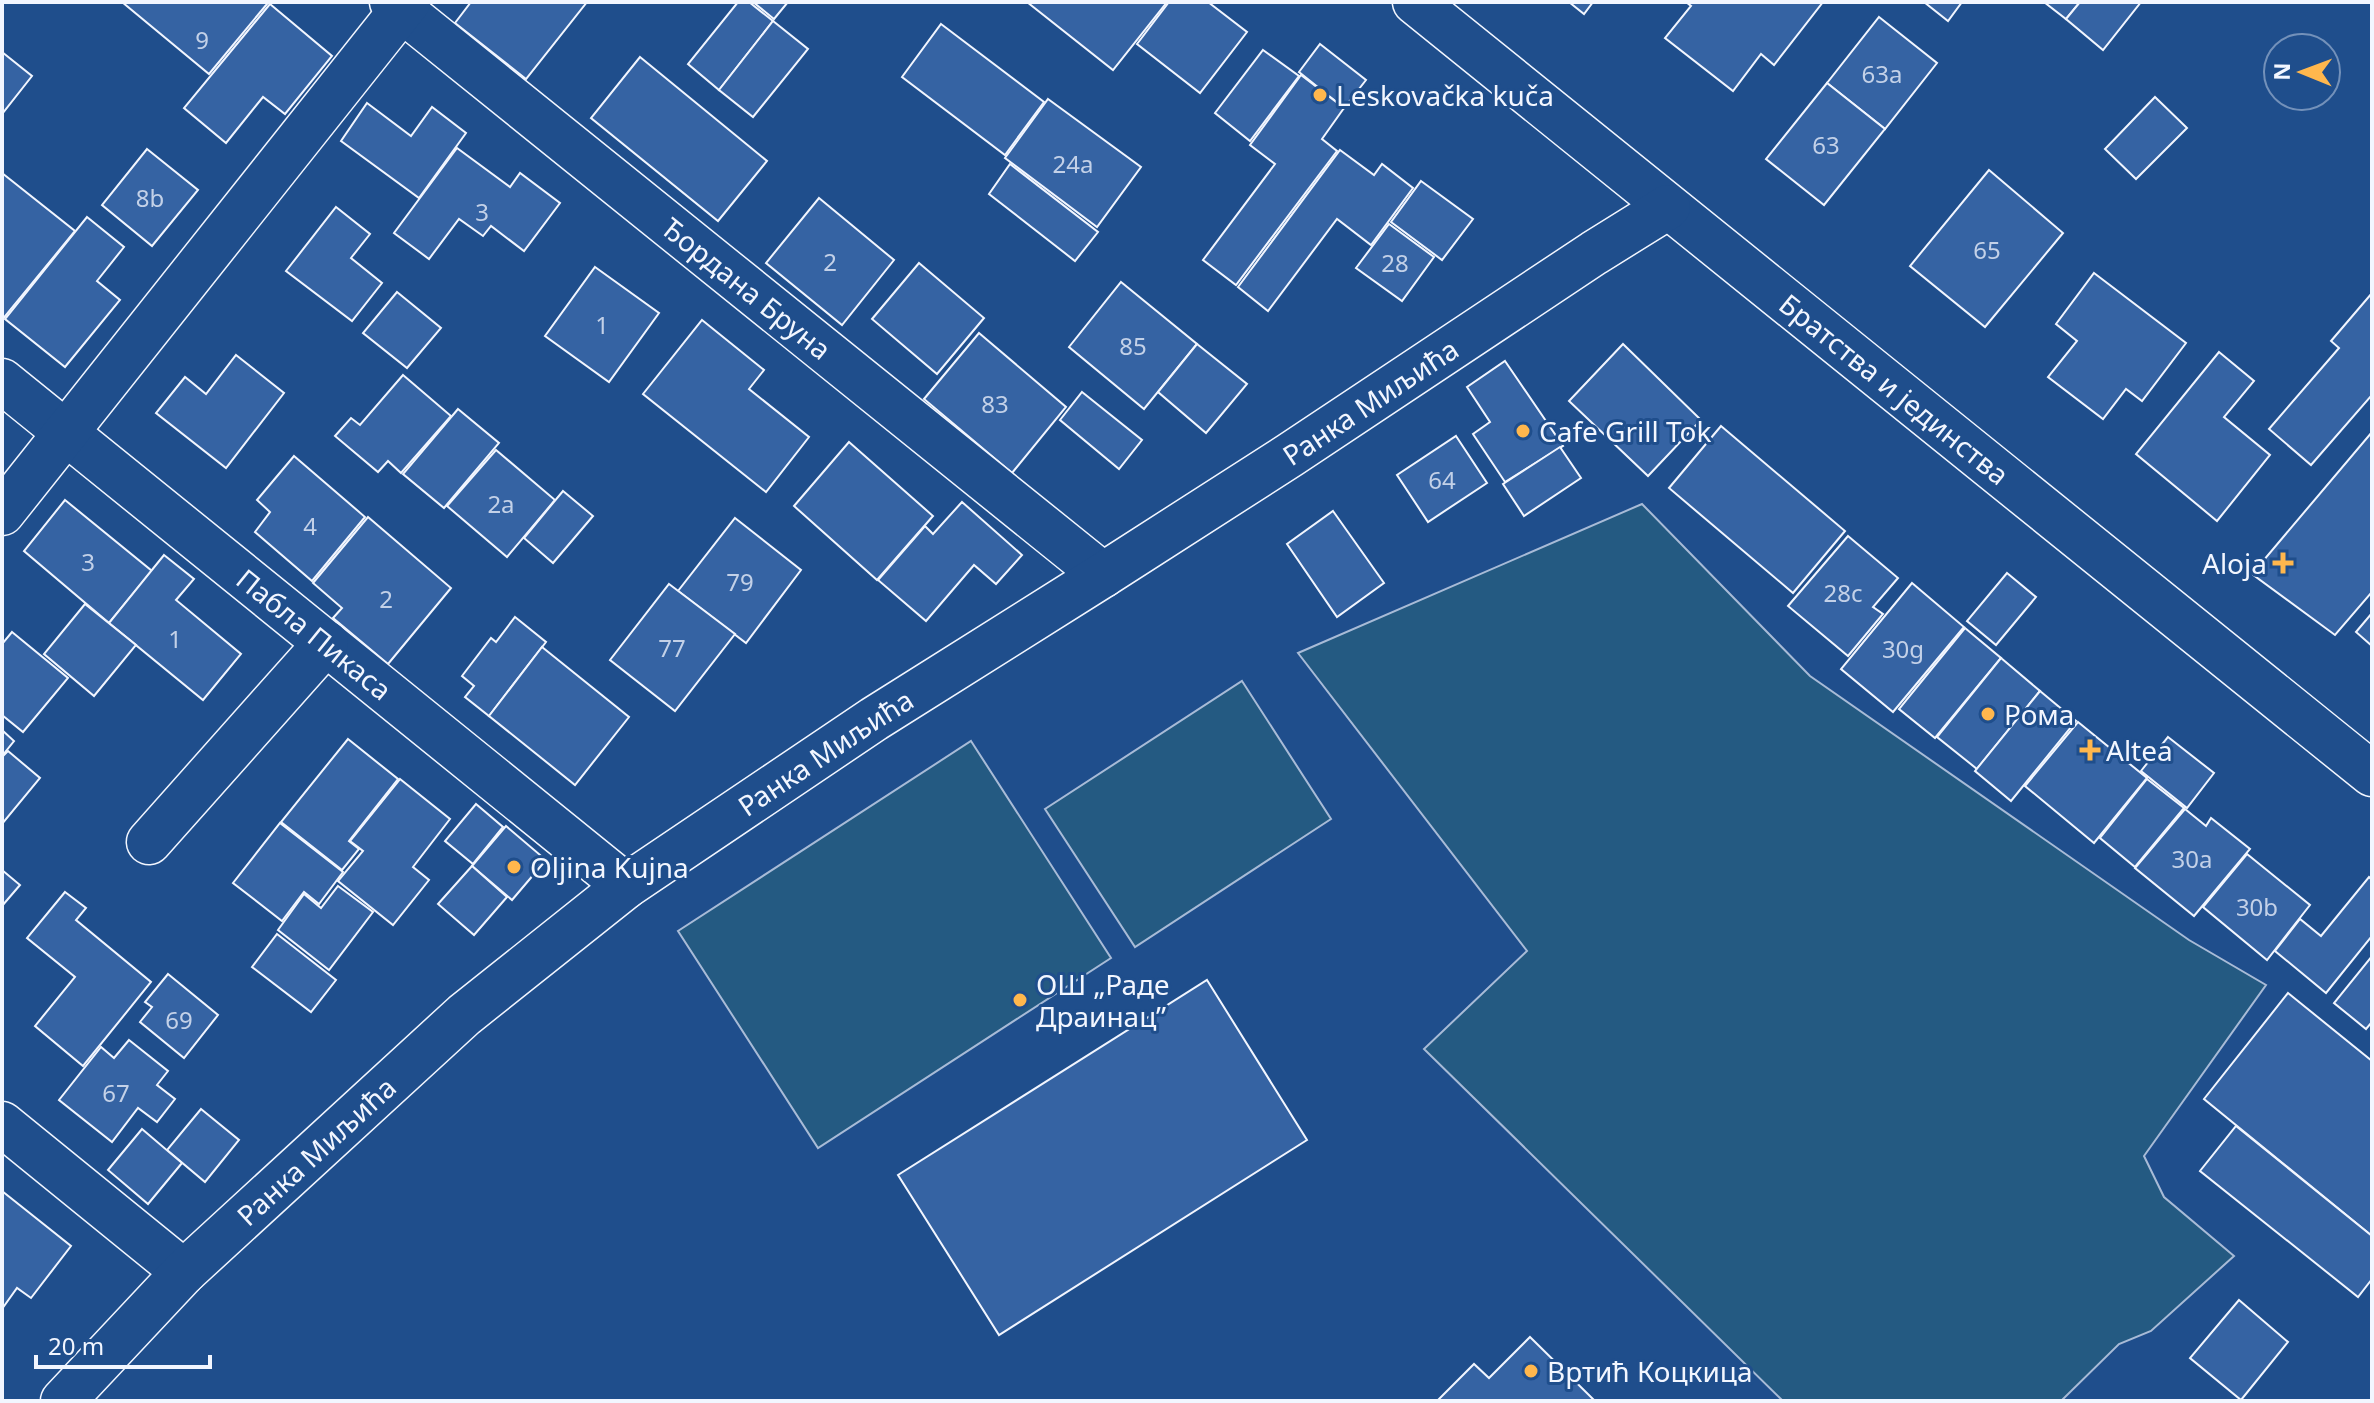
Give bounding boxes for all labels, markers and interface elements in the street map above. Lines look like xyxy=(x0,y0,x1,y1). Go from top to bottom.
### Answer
house number: 9 xyxy=(195,23,209,56)
north arrow xyxy=(2262,32,2342,112)
house number: 63a xyxy=(1862,57,1902,90)
text: N xyxy=(2266,62,2296,81)
place label: Leskovačka kuča xyxy=(1336,76,1554,114)
marker: Leskovačka kuča xyxy=(1311,86,1329,104)
house number: 63 xyxy=(1812,128,1840,161)
house number: 24a xyxy=(1053,147,1093,180)
house number: 8b xyxy=(136,181,164,214)
house number: 3 xyxy=(475,195,489,228)
street label: Ђордана Бруна xyxy=(655,209,839,368)
house number: 65 xyxy=(1973,233,2001,266)
house number: 2 xyxy=(823,245,837,278)
house number: 28 xyxy=(1381,246,1409,279)
street label: Братства и јединства xyxy=(1772,285,2017,493)
house number: 1 xyxy=(595,308,609,341)
house number: 85 xyxy=(1119,329,1147,362)
street label: Ранка Миљића xyxy=(1275,330,1465,474)
house number: 83 xyxy=(981,387,1009,420)
place label: Cafe Grill Tok xyxy=(1539,412,1712,450)
marker: Cafe Grill Tok xyxy=(1514,422,1532,440)
house number: 64 xyxy=(1428,463,1456,496)
house number: 2a xyxy=(487,487,515,520)
house number: 4 xyxy=(303,509,317,542)
place label: Aloja xyxy=(2202,544,2267,582)
house number: 3 xyxy=(81,545,95,578)
marker: Aloja xyxy=(2274,554,2292,572)
street label: Пабла Пикаса xyxy=(229,560,400,708)
house number: 79 xyxy=(726,565,754,598)
house number: 28c xyxy=(1824,576,1862,609)
house number: 2 xyxy=(379,582,393,615)
house number: 1 xyxy=(168,622,182,655)
house number: 77 xyxy=(658,631,686,664)
house number: 30g xyxy=(1882,632,1924,665)
street label: Ранка Миљића xyxy=(730,680,920,824)
place label: Рома xyxy=(2004,695,2074,733)
marker: Рома xyxy=(1979,705,1997,723)
place label: Altea xyxy=(2106,731,2173,769)
marker: Altea xyxy=(2081,741,2099,759)
house number: 30a xyxy=(2172,842,2212,875)
place label: Oljina Kujna xyxy=(530,848,689,886)
marker: Oljina Kujna xyxy=(505,858,523,876)
house number: 30b xyxy=(2236,890,2278,923)
place label: ОШ „Раде Драинац” xyxy=(1036,965,1169,1035)
marker: ОШ „Раде Драинац” xyxy=(1011,991,1029,1009)
house number: 69 xyxy=(165,1003,193,1036)
street label: Ранка Миљића xyxy=(228,1068,404,1234)
house number: 67 xyxy=(102,1076,130,1109)
scale bar xyxy=(36,1319,210,1369)
text: 20 m xyxy=(48,1329,104,1362)
place label: Вртић Коцкица xyxy=(1547,1352,1753,1390)
marker: Вртић Коцкица xyxy=(1522,1362,1540,1380)

